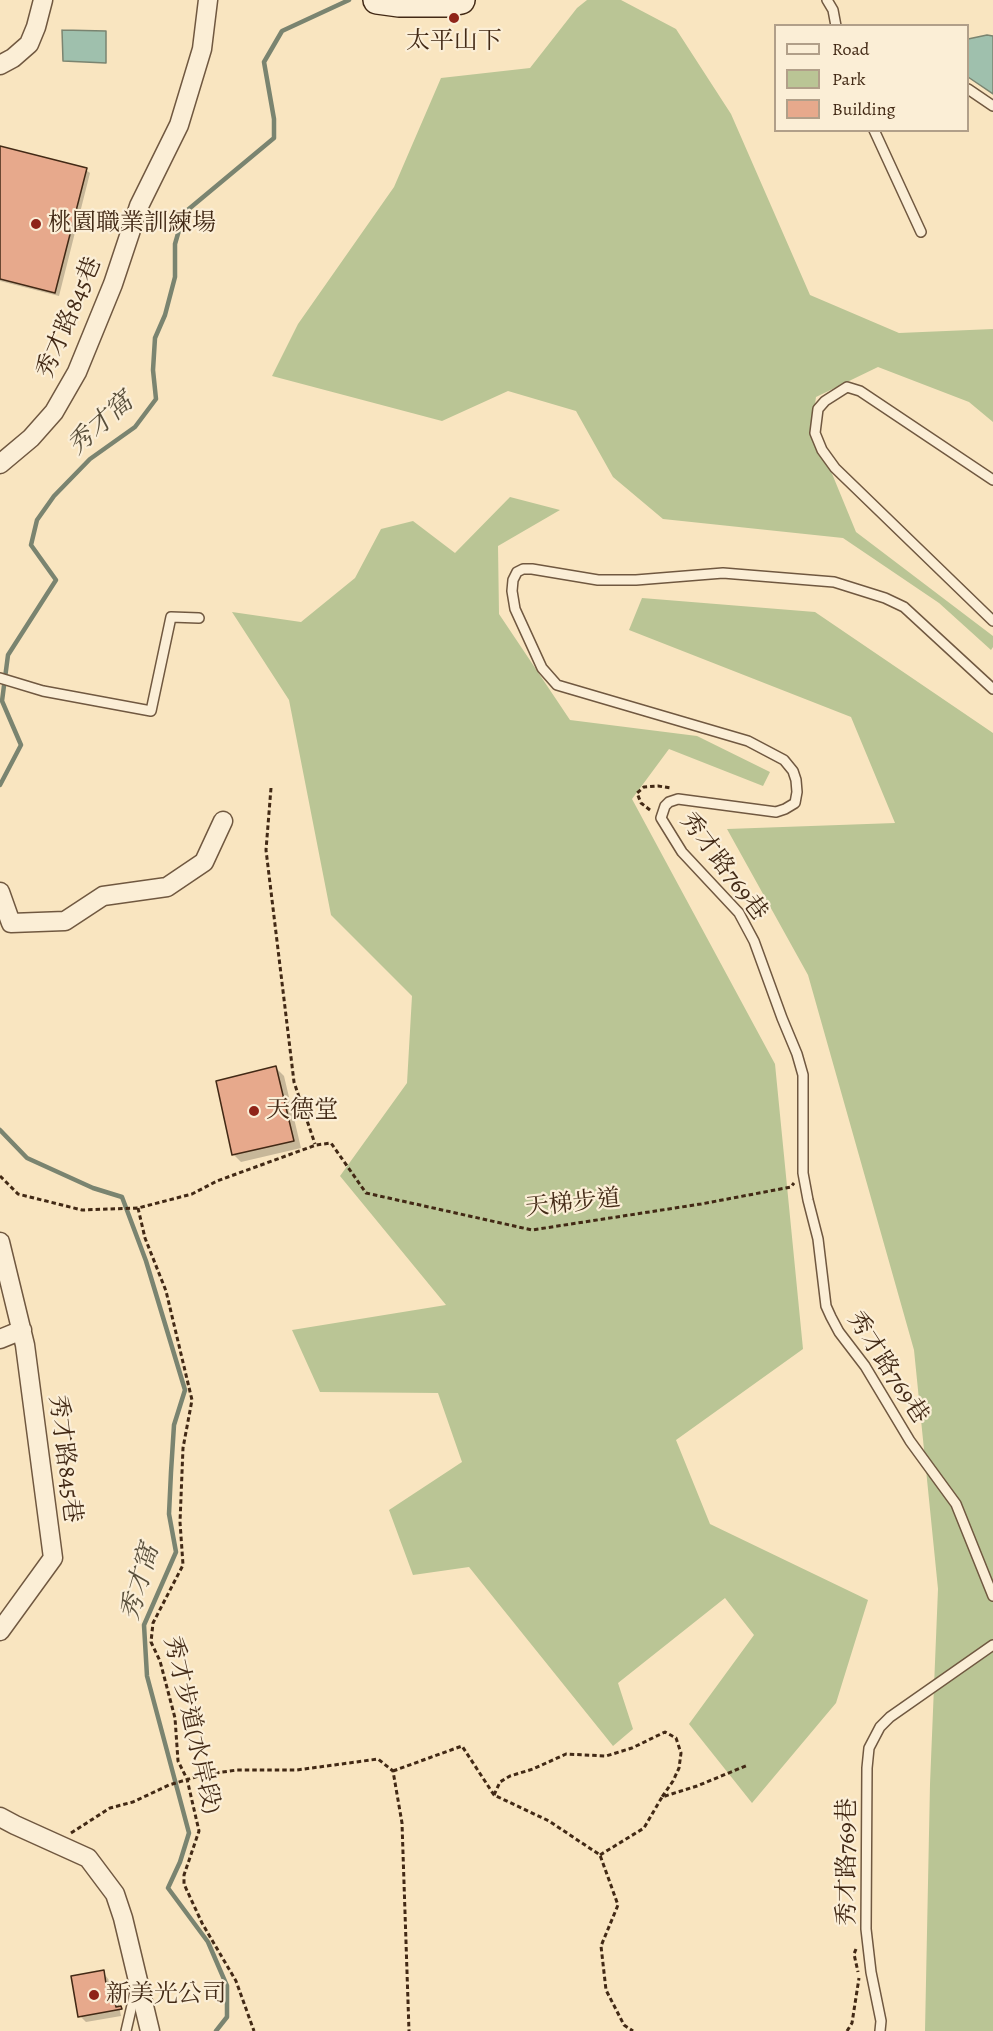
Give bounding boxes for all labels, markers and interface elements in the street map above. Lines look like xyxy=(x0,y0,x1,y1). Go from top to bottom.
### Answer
marker: 太平山下 xyxy=(447,11,461,25)
legend xyxy=(774,24,969,132)
place label: 太平山下 xyxy=(406,28,502,56)
text: Road xyxy=(832,37,869,61)
text: Park xyxy=(832,67,866,91)
text: Building xyxy=(832,97,896,121)
place label: 桃園職業訓練場 xyxy=(48,210,216,238)
marker: 桃園職業訓練場 xyxy=(29,217,43,231)
street label: 秀才路845巷 xyxy=(32,253,108,383)
water label: 秀才窩 xyxy=(62,387,140,463)
street label: 秀才路769巷 xyxy=(673,807,773,927)
place label: 天德堂 xyxy=(266,1097,338,1125)
marker: 天德堂 xyxy=(247,1104,261,1118)
street label: 天梯步道 xyxy=(524,1185,622,1223)
street label: 秀才路769巷 xyxy=(840,1306,934,1430)
street label: 秀才路845巷 xyxy=(42,1393,86,1525)
water label: 秀才窩 xyxy=(115,1541,167,1625)
street label: 秀才步道(水岸段) xyxy=(157,1633,225,1817)
street label: 秀才路769巷 xyxy=(834,1798,862,1926)
place label: 新美光公司 xyxy=(106,1981,226,2009)
marker: 新美光公司 xyxy=(87,1988,101,2002)

